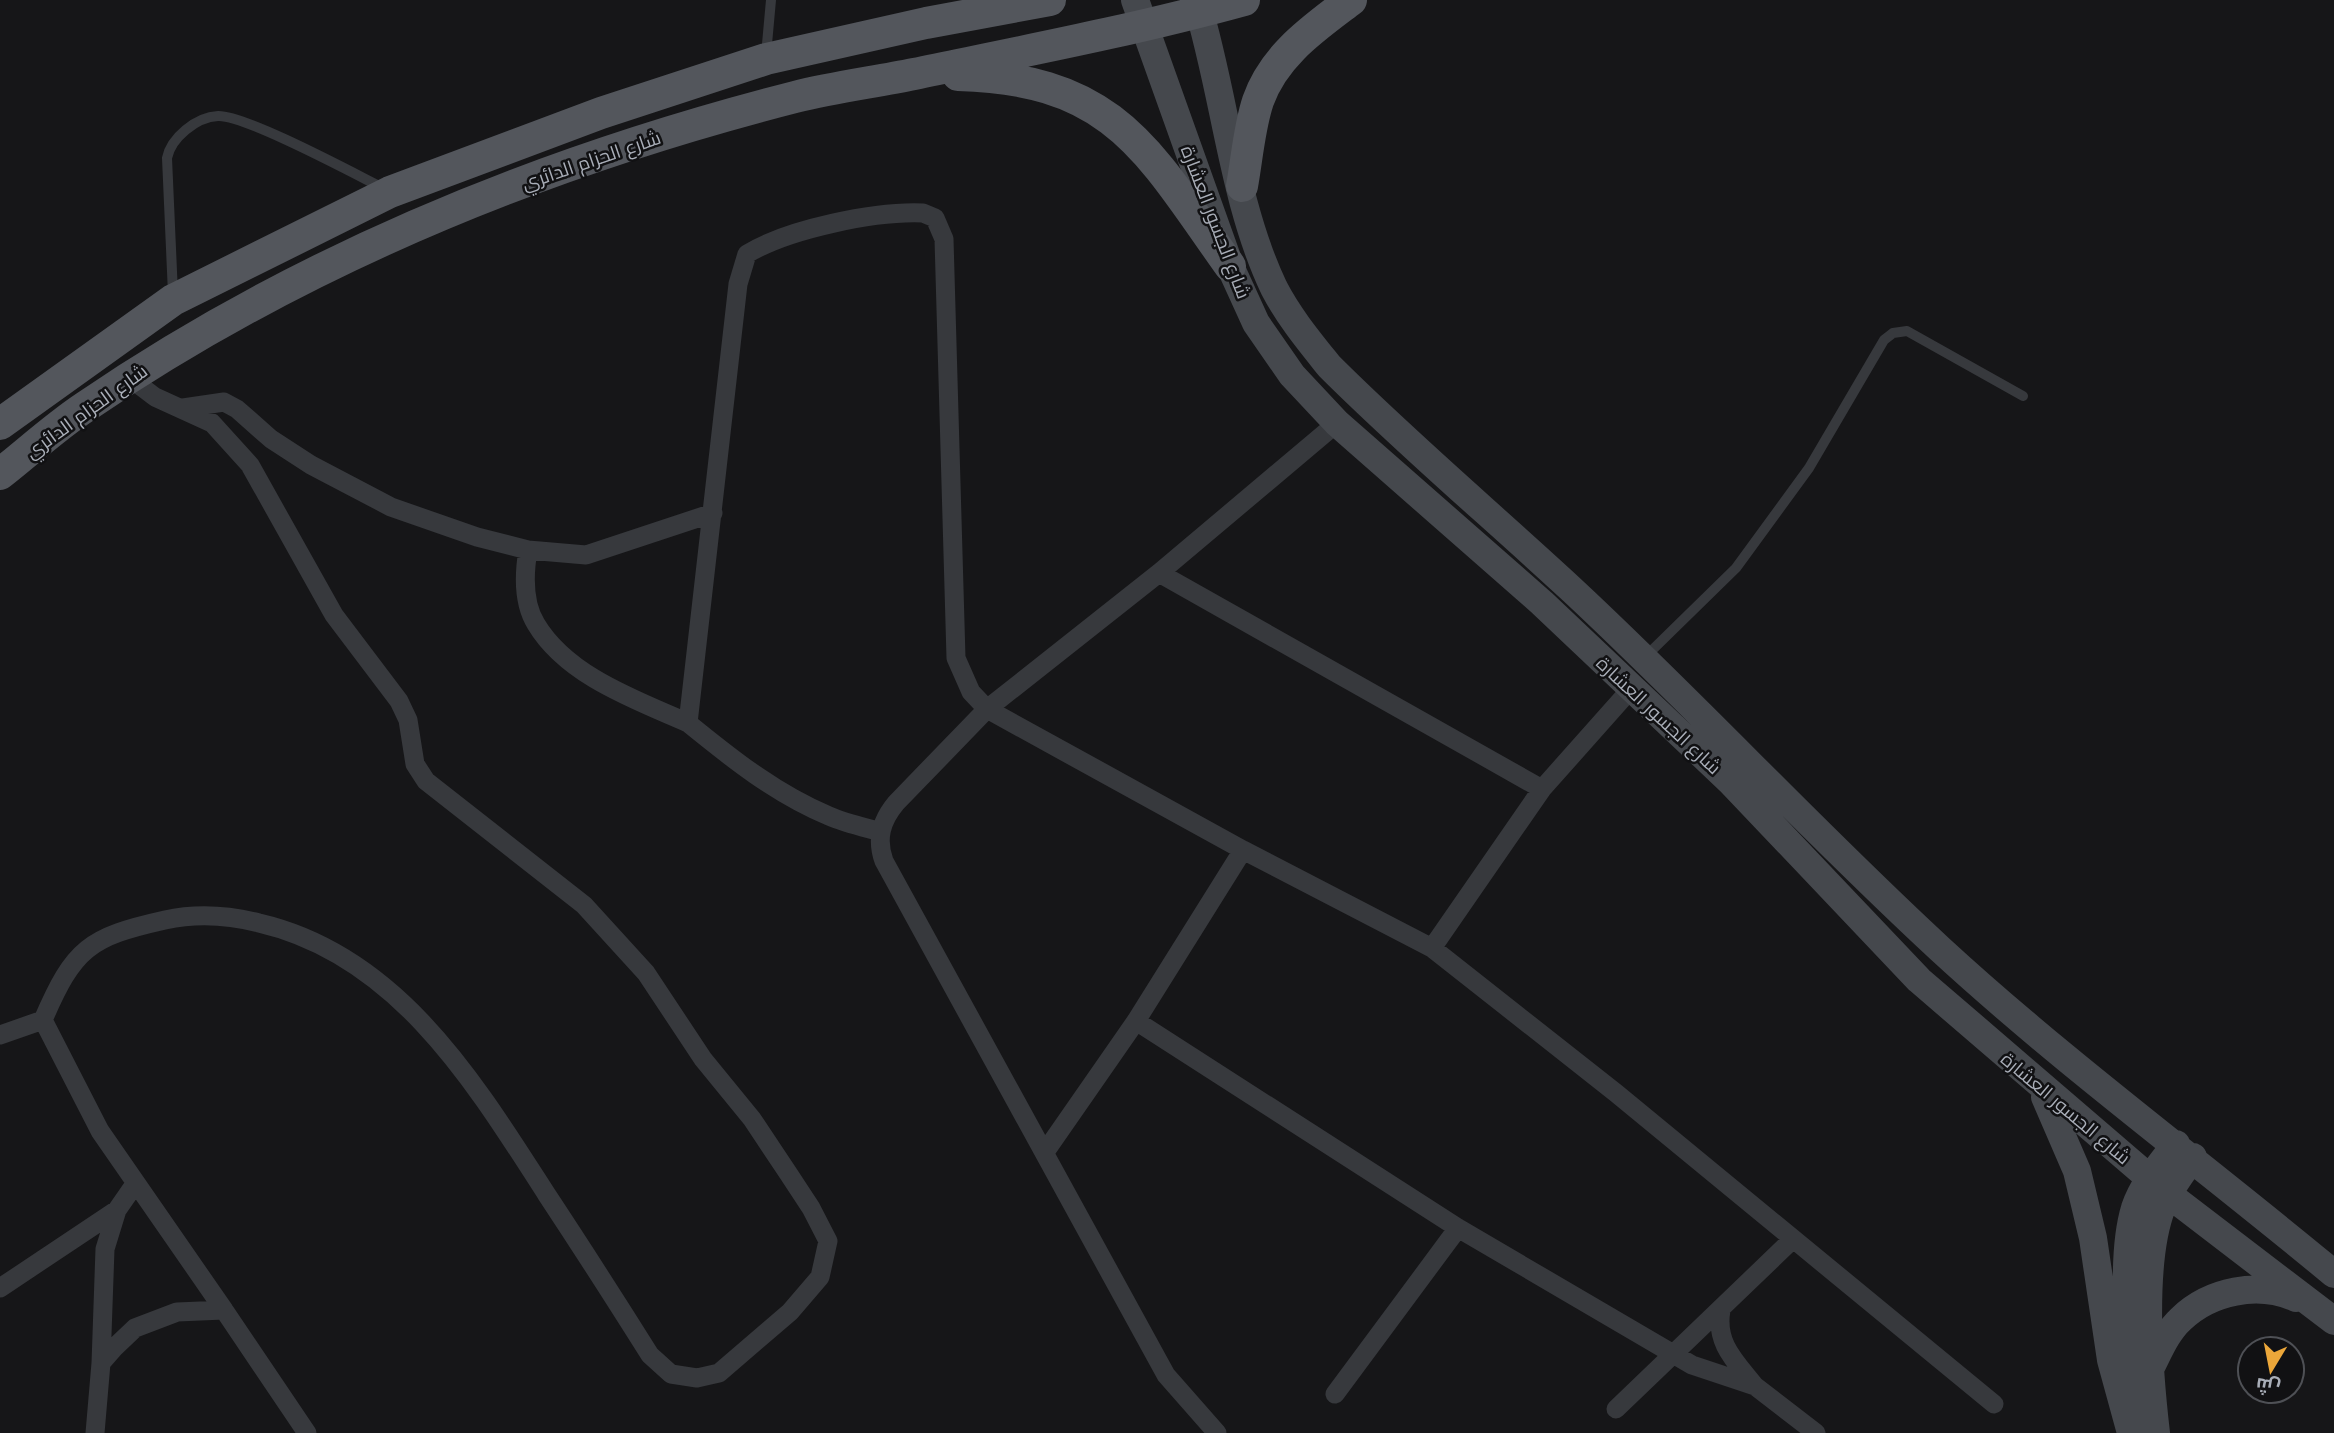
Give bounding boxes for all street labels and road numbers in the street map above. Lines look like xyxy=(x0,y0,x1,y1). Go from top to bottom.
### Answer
street label: شارع الحزام الدائري xyxy=(519,126,665,198)
street label: شارع الجسور العشارة xyxy=(1174,142,1255,303)
street label: شارع الحزام الدائري xyxy=(21,359,154,466)
street label: شارع الجسور العشارة xyxy=(1590,652,1726,781)
street label: شارع الجسور العشارة xyxy=(1995,1047,2135,1171)

